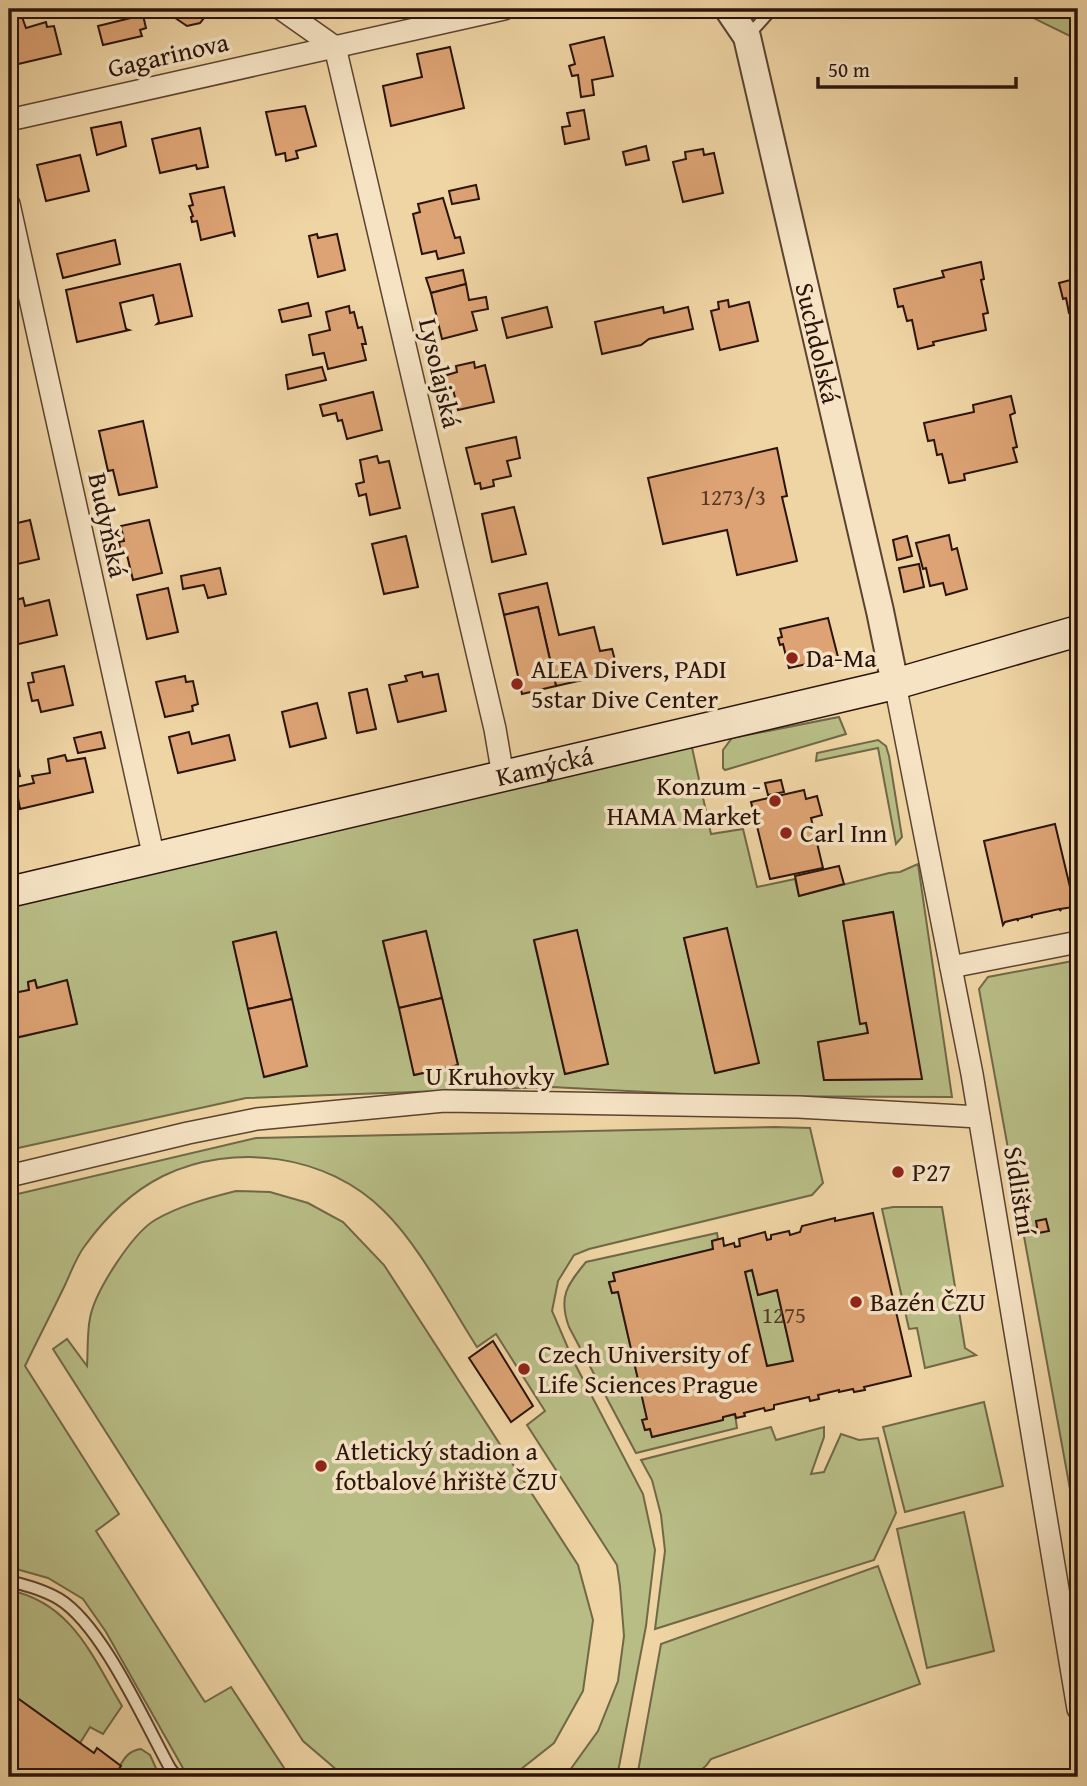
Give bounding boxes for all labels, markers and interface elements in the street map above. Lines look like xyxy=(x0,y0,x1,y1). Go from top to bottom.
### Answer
street label: Gagarinova xyxy=(104,22,233,87)
scale bar xyxy=(818,46,1015,90)
text: 50 m xyxy=(828,54,870,85)
street label: Suchdolská xyxy=(786,279,851,408)
street label: Lysolajská xyxy=(409,314,472,432)
street label: Budyňská xyxy=(78,469,139,582)
house number: 1273/3 xyxy=(700,480,766,513)
place label: Da-Ma xyxy=(806,638,877,677)
place label: ALEA Divers, PADI 5star Dive Center xyxy=(531,649,727,718)
marker: Da-Ma xyxy=(784,650,800,666)
marker: ALEA Divers, PADI 5star Dive Center xyxy=(509,676,525,692)
street label: Kamýcká xyxy=(492,735,597,796)
place label: Konzum - HAMA Market xyxy=(607,766,761,835)
marker: Konzum - HAMA Market xyxy=(767,793,783,809)
place label: Carl Inn xyxy=(800,813,888,852)
marker: Carl Inn xyxy=(778,825,794,841)
street label: U Kruhovky xyxy=(425,1056,555,1095)
street label: Sídlištní xyxy=(994,1143,1047,1239)
place label: P27 xyxy=(912,1152,951,1191)
marker: P27 xyxy=(890,1164,906,1180)
place label: Bazén ČZU xyxy=(870,1282,986,1321)
marker: Bazén ČZU xyxy=(848,1294,864,1310)
house number: 1275 xyxy=(762,1298,806,1331)
place label: Czech University of Life Sciences Prague xyxy=(538,1334,758,1403)
marker: Czech University of Life Sciences Prague xyxy=(516,1361,532,1377)
place label: Atletický stadion a fotbalové hřiště ČZU xyxy=(335,1431,558,1500)
marker: Atletický stadion a fotbalové hřiště ČZU xyxy=(313,1458,329,1474)

